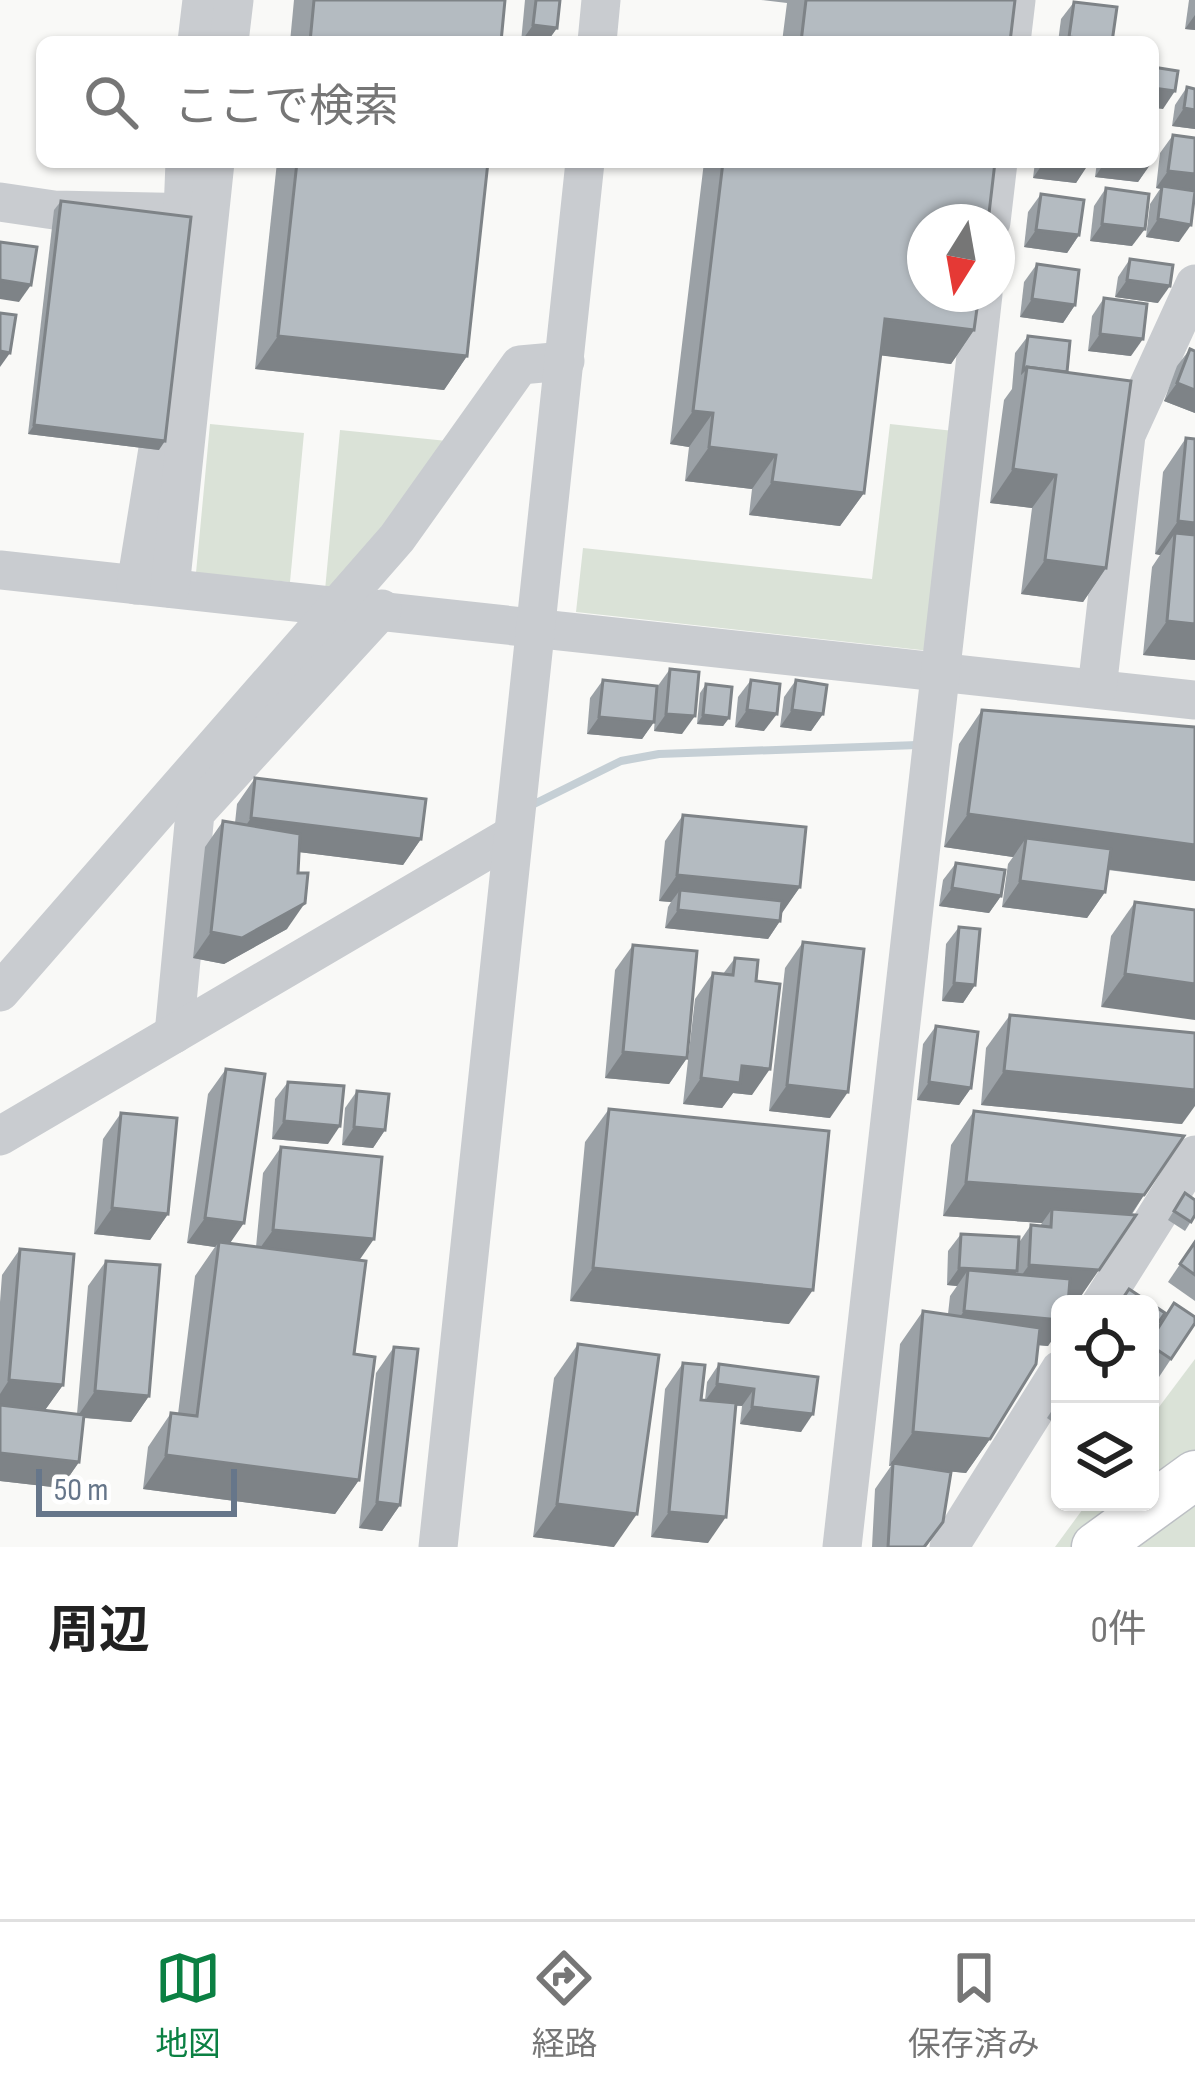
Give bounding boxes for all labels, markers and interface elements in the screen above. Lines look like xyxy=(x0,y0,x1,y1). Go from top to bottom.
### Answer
search box xyxy=(36,36,1159,168)
icon: search xyxy=(78,69,144,135)
text: ここで検索 xyxy=(174,80,399,135)
north arrow xyxy=(907,204,1015,312)
map controls xyxy=(1051,1295,1159,1511)
button: locate xyxy=(1051,1295,1159,1403)
button: layers xyxy=(1051,1403,1159,1511)
scale bar xyxy=(36,1463,237,1516)
text: 50 m xyxy=(54,1470,108,1510)
text: 周辺 xyxy=(48,1601,150,1662)
text: 0件 xyxy=(1091,1607,1147,1654)
tab: 地図 xyxy=(155,1945,221,2065)
tab: 経路 xyxy=(531,1945,597,2065)
tab: 保存済み xyxy=(908,1945,1040,2065)

